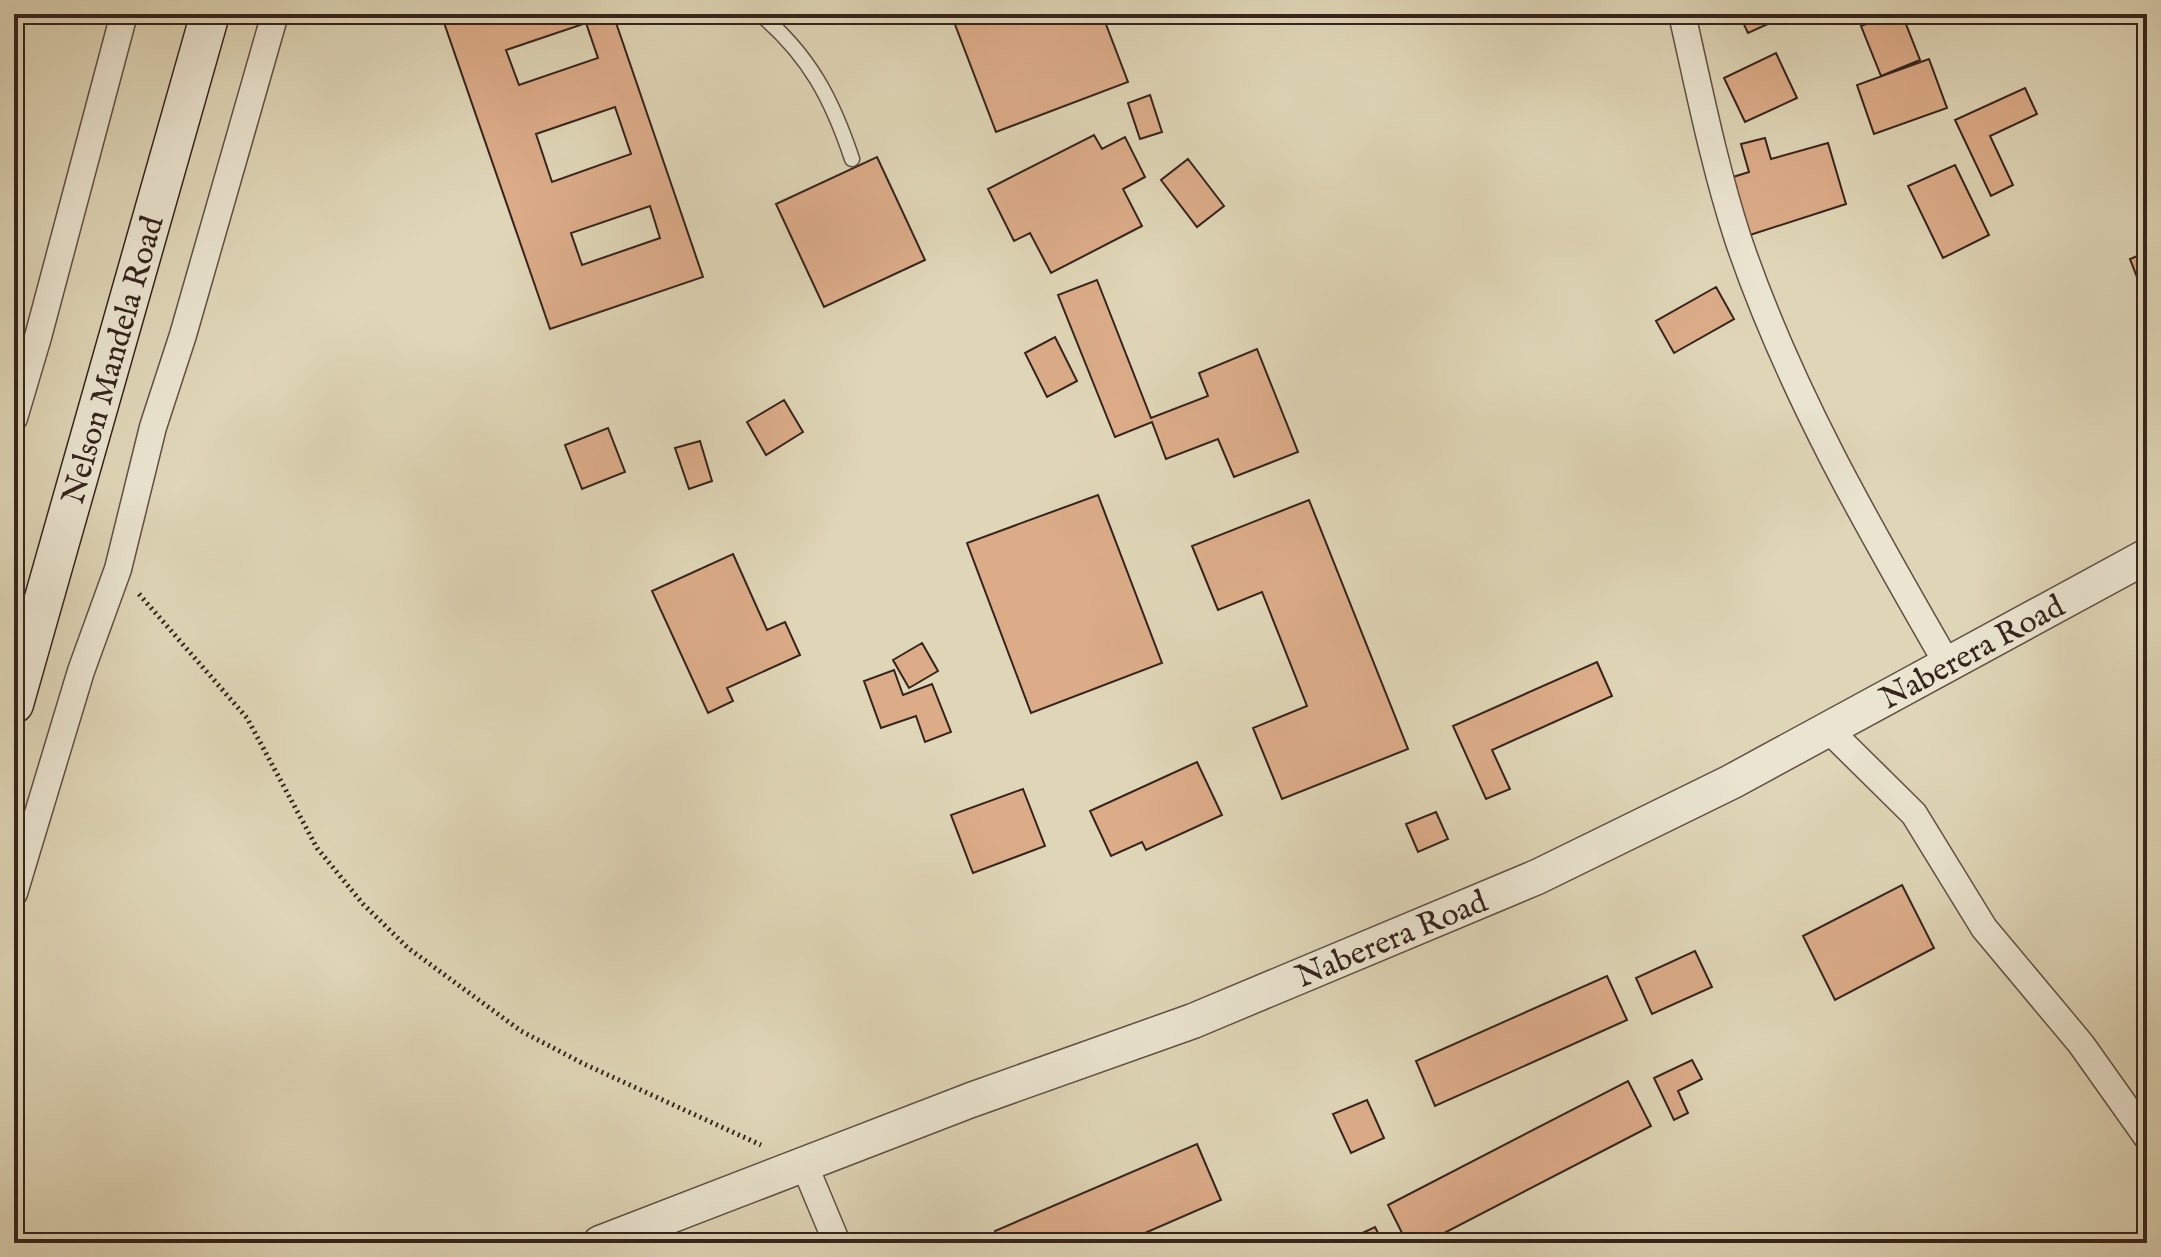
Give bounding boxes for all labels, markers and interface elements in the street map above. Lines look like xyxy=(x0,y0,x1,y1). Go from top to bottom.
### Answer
street label: Nelson Mandela Road xyxy=(54,211,175,509)
street label: Naberera Road xyxy=(1873,586,2073,720)
street label: Naberera Road xyxy=(1290,882,1495,999)

